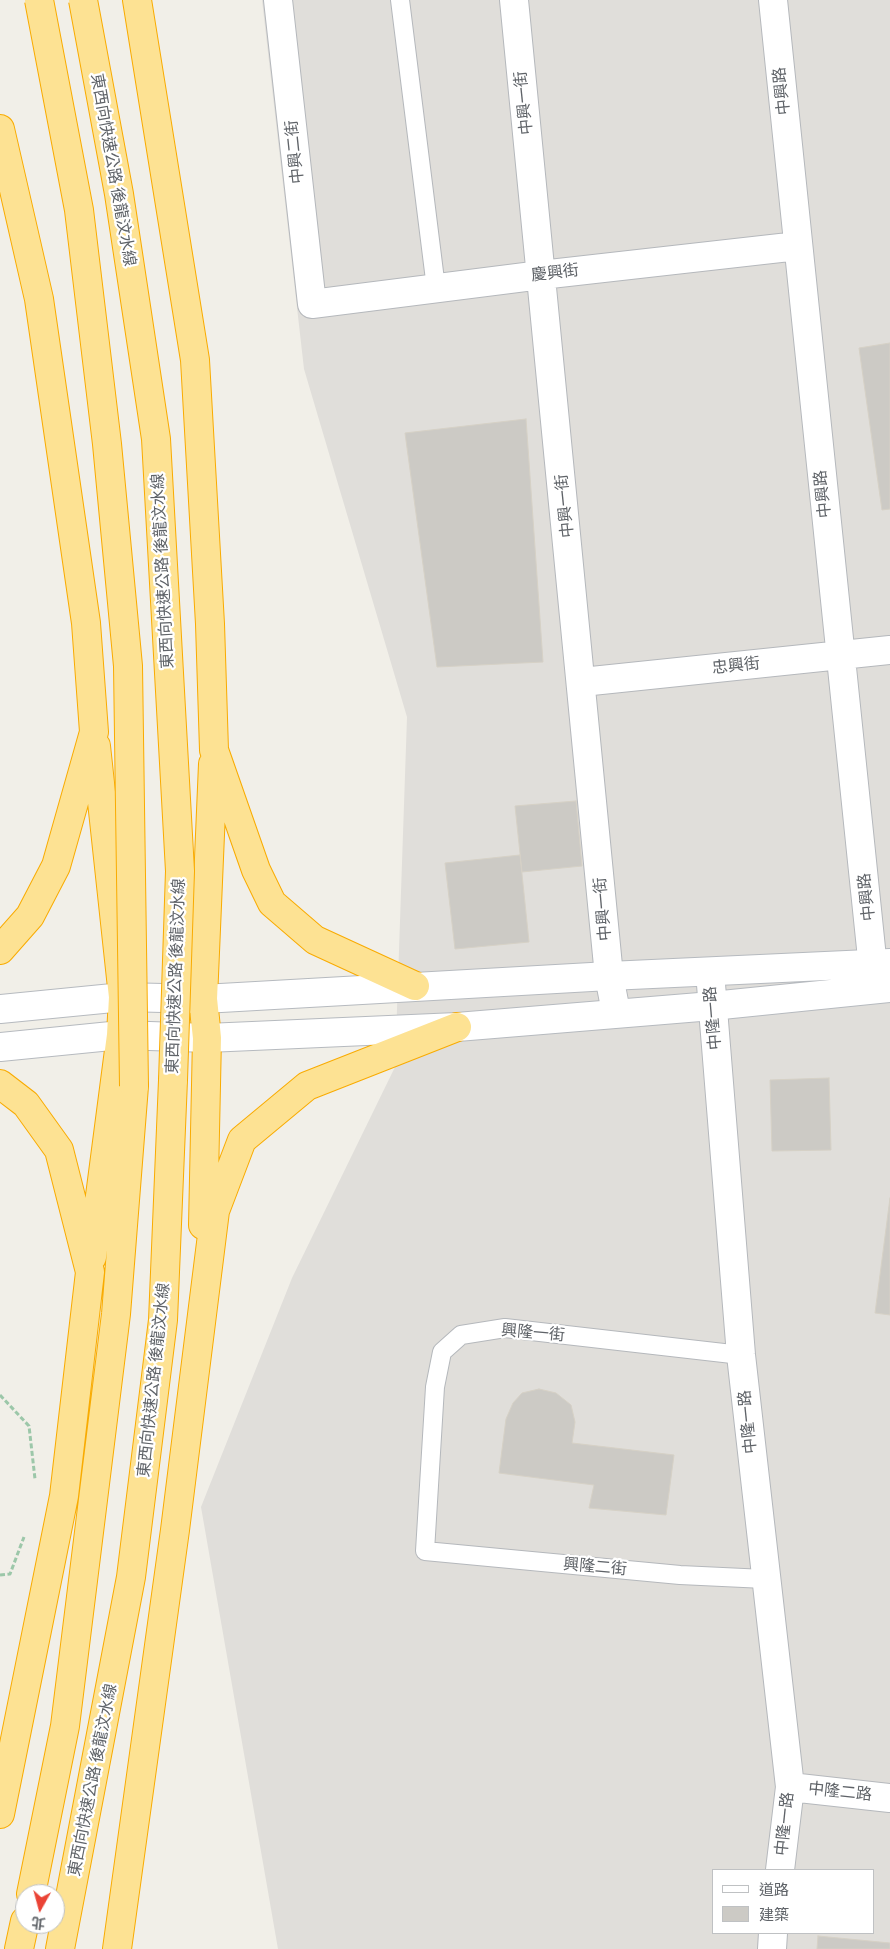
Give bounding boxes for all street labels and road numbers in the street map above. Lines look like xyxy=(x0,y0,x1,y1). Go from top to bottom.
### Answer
street label: 中興路 xyxy=(770,66,794,116)
street label: 中興一街 xyxy=(511,70,537,136)
street label: 東西向快速公路 後龍汶水線 xyxy=(87,72,139,268)
street label: 中興二街 xyxy=(282,119,308,185)
street label: 慶興街 xyxy=(530,261,580,285)
street label: 中興路 xyxy=(811,469,835,519)
street label: 東西向快速公路 後龍汶水線 xyxy=(148,473,178,669)
street label: 中興一街 xyxy=(552,473,578,539)
street label: 忠興街 xyxy=(711,654,761,678)
street label: 中興路 xyxy=(855,872,879,922)
street label: 中興一街 xyxy=(591,876,615,942)
street label: 東西向快速公路 後龍汶水線 xyxy=(163,878,189,1074)
street label: 中隆一路 xyxy=(701,985,725,1051)
street label: 東西向快速公路 後龍汶水線 xyxy=(134,1282,174,1478)
street label: 興隆一街 xyxy=(500,1321,566,1345)
street label: 中隆一路 xyxy=(735,1389,761,1455)
street label: 興隆二街 xyxy=(562,1555,628,1579)
street label: 東西向快速公路 後龍汶水線 xyxy=(65,1682,121,1878)
street label: 中隆二路 xyxy=(807,1779,873,1805)
street label: 中隆一路 xyxy=(772,1791,798,1857)

